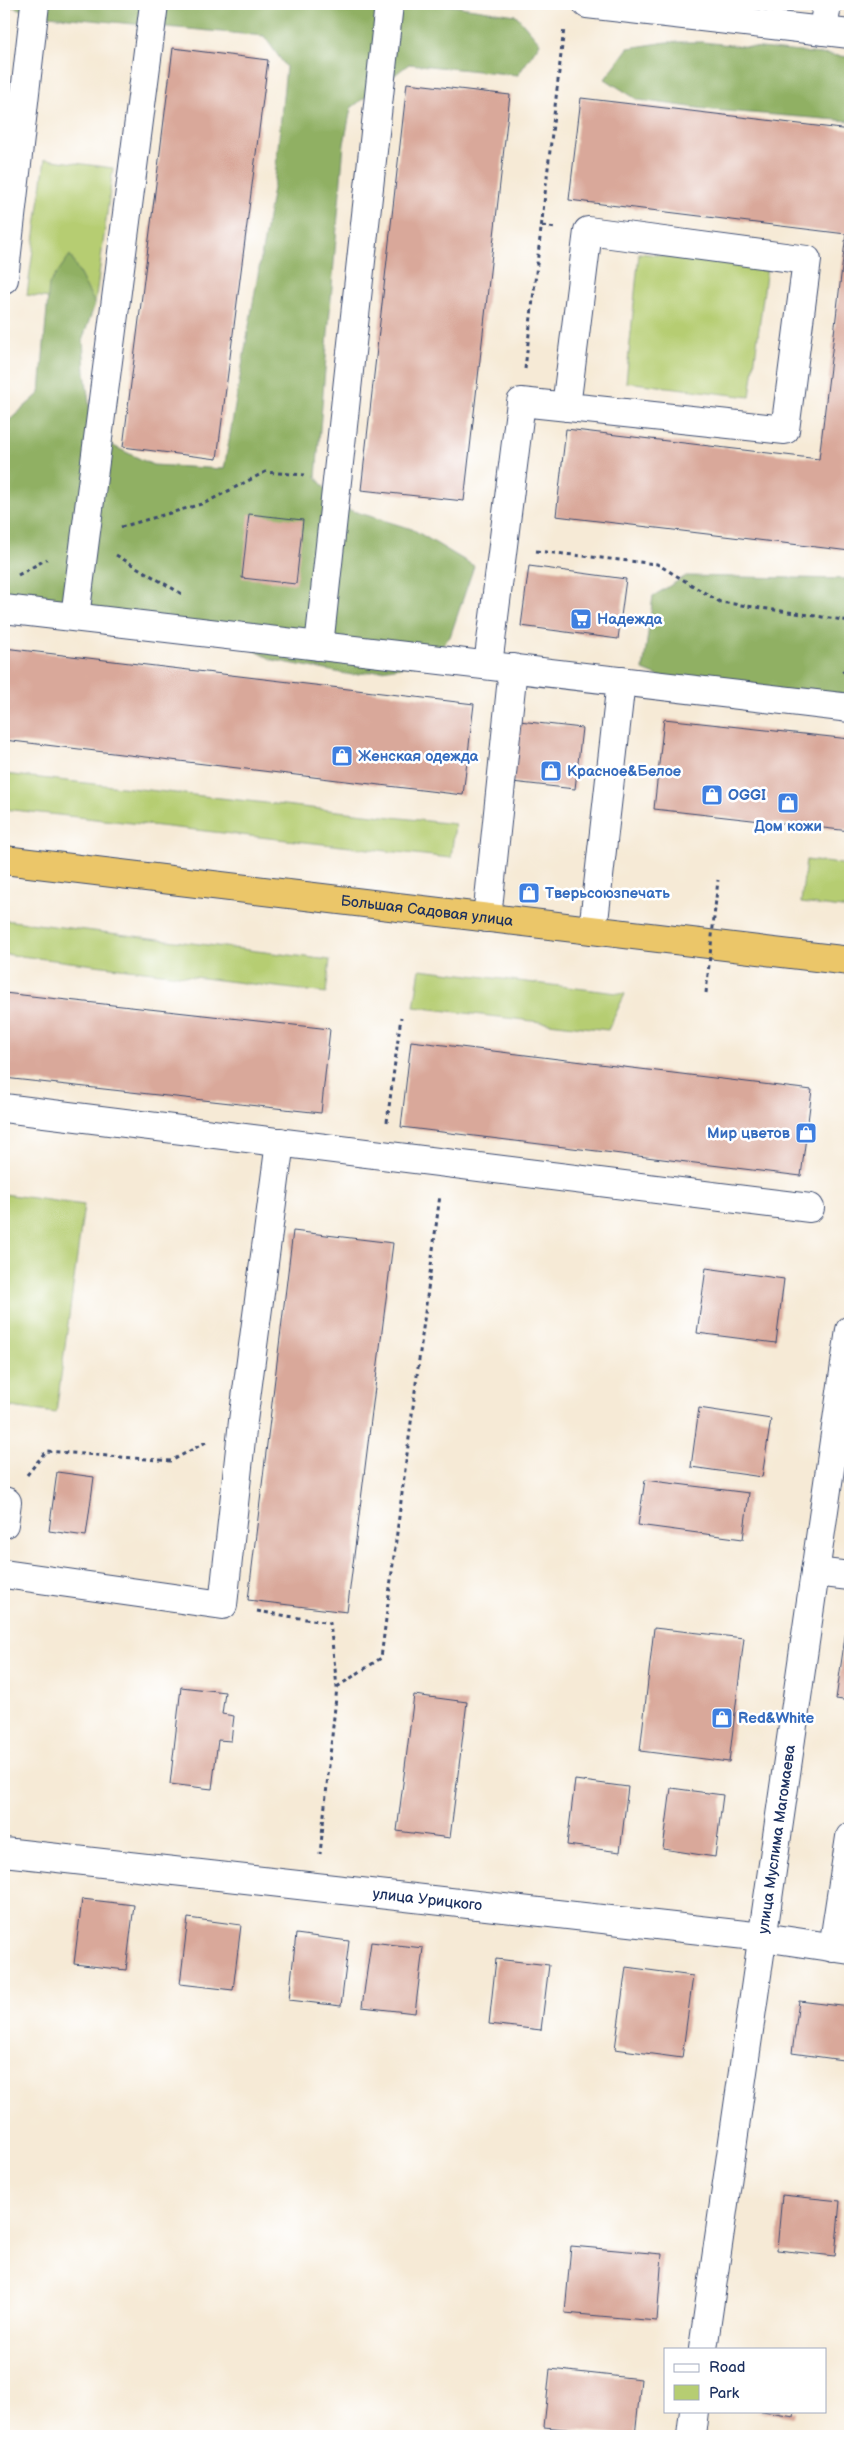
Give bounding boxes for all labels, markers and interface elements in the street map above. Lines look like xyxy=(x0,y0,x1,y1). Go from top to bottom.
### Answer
supermarket icon: Надежда xyxy=(569,607,593,631)
place label: Надежда xyxy=(597,610,663,629)
shop icon: Женская одежда xyxy=(330,744,354,768)
place label: Женская одежда xyxy=(358,747,479,766)
shop icon: Красное&Белое xyxy=(539,759,563,783)
place label: Красное&Белое xyxy=(567,762,681,781)
shop icon: OGGI xyxy=(700,783,724,807)
place label: OGGI xyxy=(728,786,766,805)
shop icon: Дом кожи xyxy=(776,791,800,815)
place label: Дом кожи xyxy=(754,817,822,836)
shop icon: Тверьсоюзпечать xyxy=(517,881,541,905)
place label: Тверьсоюзпечать xyxy=(545,884,670,903)
street label: Большая Садовая улица xyxy=(340,891,514,931)
shop icon: Мир цветов xyxy=(794,1121,818,1145)
place label: Мир цветов xyxy=(707,1124,790,1143)
shop icon: Red&White xyxy=(710,1706,734,1730)
place label: Red&White xyxy=(738,1709,815,1728)
street label: улица Муслима Магомаева xyxy=(754,1743,800,1935)
street label: улица Урицкого xyxy=(372,1884,483,1915)
legend xyxy=(664,2348,826,2412)
text: Road xyxy=(709,2358,745,2377)
text: Park xyxy=(709,2384,740,2403)

